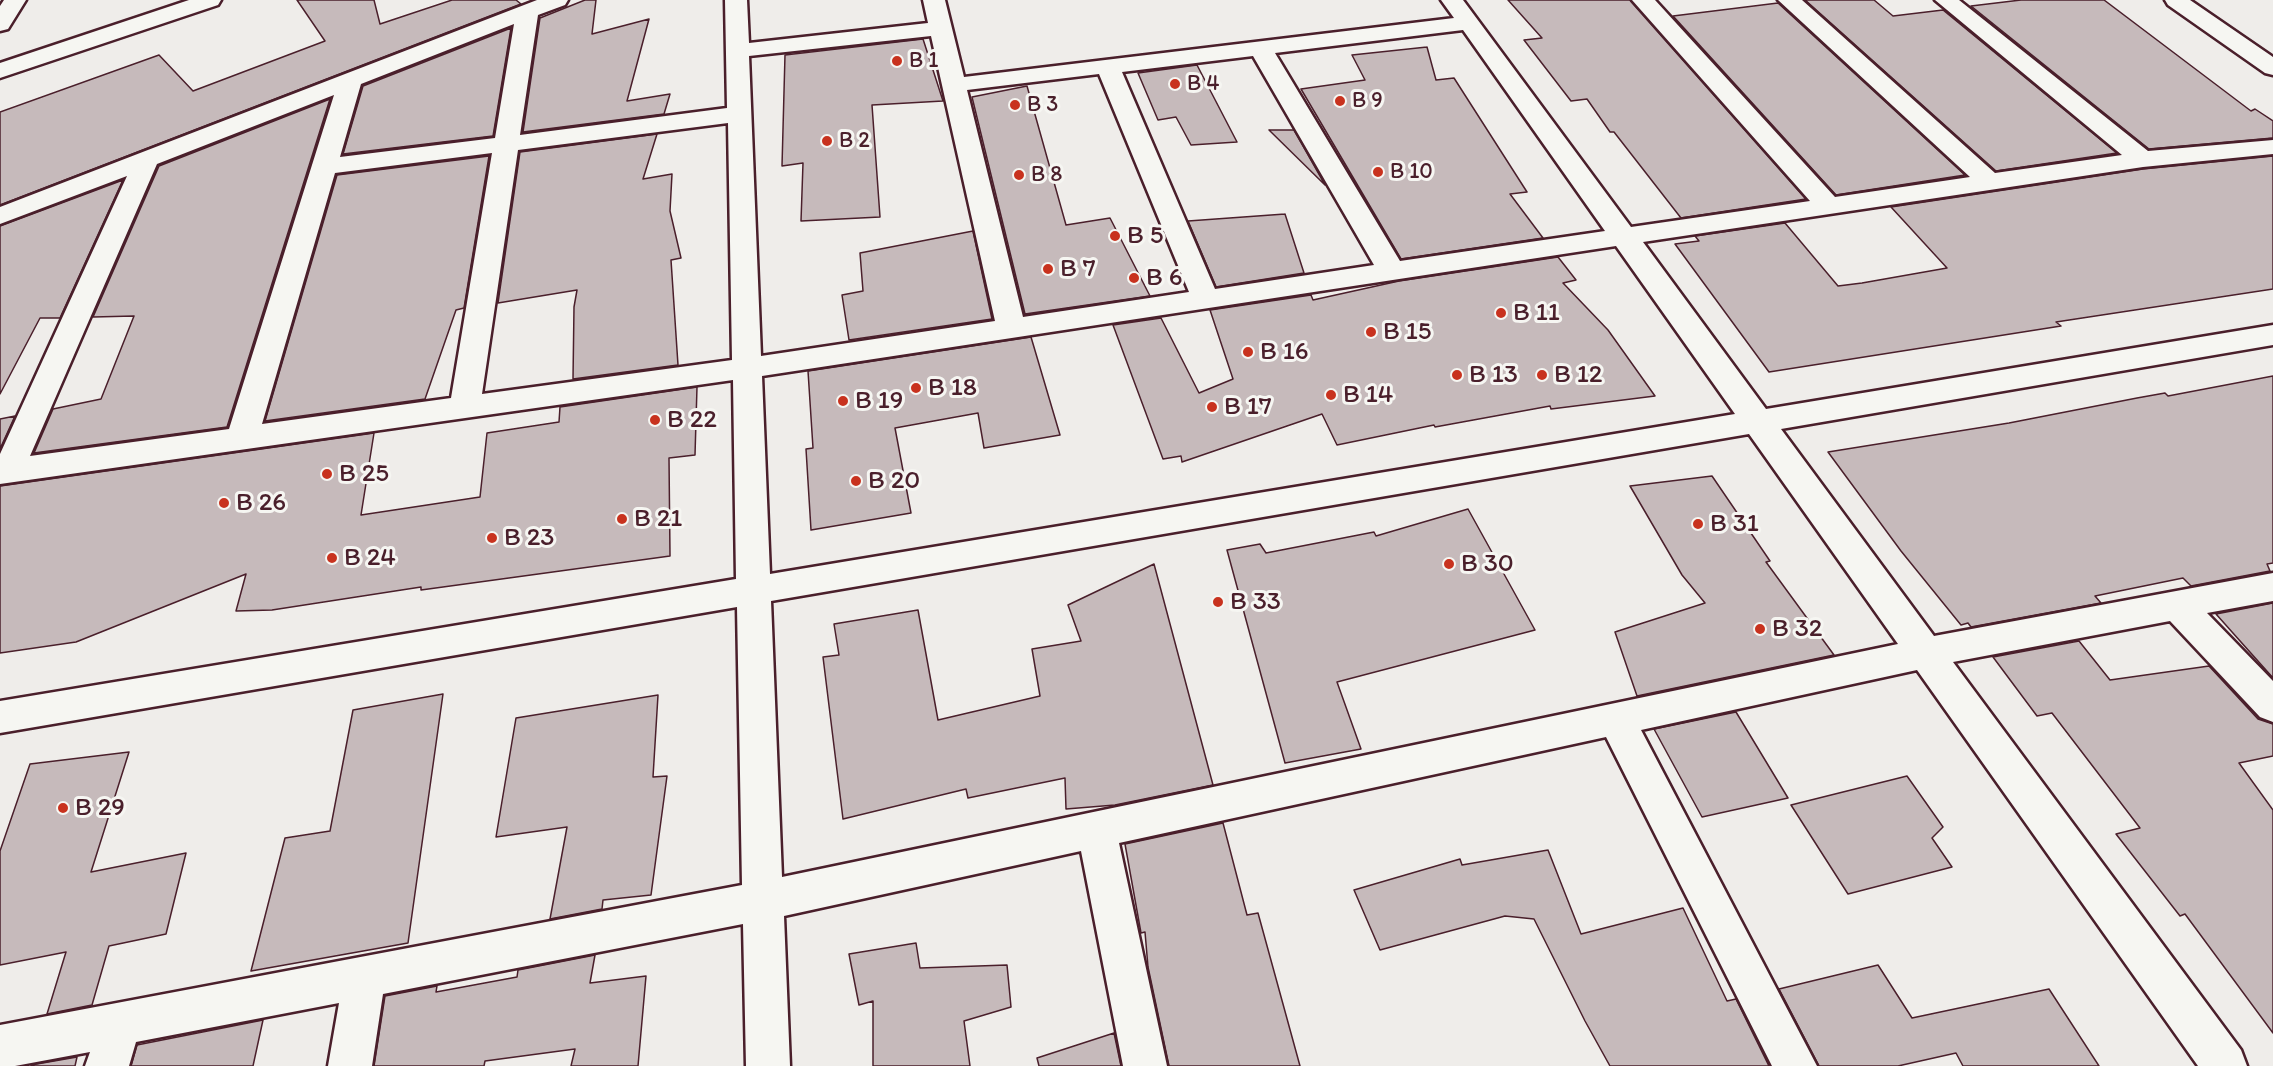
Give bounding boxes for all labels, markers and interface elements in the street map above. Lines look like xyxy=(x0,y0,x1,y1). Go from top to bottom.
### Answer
place label: B 1 xyxy=(909,48,938,74)
marker: B 1 xyxy=(890,54,904,68)
place label: B 4 xyxy=(1187,71,1219,97)
marker: B 4 xyxy=(1168,77,1182,91)
place label: B 9 xyxy=(1352,88,1383,114)
place label: B 3 xyxy=(1027,92,1058,118)
marker: B 9 xyxy=(1333,94,1347,108)
marker: B 3 xyxy=(1008,98,1022,112)
place label: B 2 xyxy=(839,128,870,154)
marker: B 2 xyxy=(820,134,834,148)
place label: B 10 xyxy=(1390,159,1433,185)
place label: B 8 xyxy=(1031,162,1062,188)
marker: B 10 xyxy=(1371,165,1385,179)
marker: B 8 xyxy=(1012,168,1026,182)
place label: B 5 xyxy=(1127,220,1163,252)
marker: B 5 xyxy=(1108,229,1122,243)
place label: B 7 xyxy=(1060,253,1096,285)
marker: B 7 xyxy=(1041,262,1055,276)
place label: B 6 xyxy=(1146,262,1182,294)
marker: B 6 xyxy=(1127,271,1141,285)
place label: B 11 xyxy=(1513,297,1560,329)
marker: B 11 xyxy=(1494,306,1508,320)
place label: B 15 xyxy=(1383,316,1431,348)
marker: B 15 xyxy=(1364,325,1378,339)
place label: B 16 xyxy=(1260,336,1308,368)
marker: B 16 xyxy=(1241,345,1255,359)
place label: B 13 xyxy=(1469,359,1518,391)
place label: B 12 xyxy=(1554,359,1602,391)
marker: B 13 xyxy=(1450,368,1464,382)
marker: B 12 xyxy=(1535,368,1549,382)
place label: B 18 xyxy=(928,372,977,404)
place label: B 14 xyxy=(1343,379,1393,411)
marker: B 18 xyxy=(909,381,923,395)
place label: B 19 xyxy=(855,385,903,417)
marker: B 14 xyxy=(1324,388,1338,402)
place label: B 17 xyxy=(1224,391,1272,423)
marker: B 19 xyxy=(836,394,850,408)
marker: B 17 xyxy=(1205,400,1219,414)
place label: B 22 xyxy=(667,404,717,436)
marker: B 22 xyxy=(648,413,662,427)
place label: B 25 xyxy=(339,458,389,490)
place label: B 20 xyxy=(868,465,920,497)
marker: B 25 xyxy=(320,467,334,481)
marker: B 20 xyxy=(849,474,863,488)
place label: B 26 xyxy=(236,487,286,519)
marker: B 26 xyxy=(217,496,231,510)
place label: B 21 xyxy=(634,503,682,535)
place label: B 31 xyxy=(1710,508,1759,540)
marker: B 21 xyxy=(615,512,629,526)
marker: B 31 xyxy=(1691,517,1705,531)
place label: B 23 xyxy=(504,522,554,554)
marker: B 23 xyxy=(485,531,499,545)
place label: B 24 xyxy=(344,542,396,574)
place label: B 30 xyxy=(1461,548,1514,580)
marker: B 24 xyxy=(325,551,339,565)
marker: B 30 xyxy=(1442,557,1456,571)
place label: B 33 xyxy=(1230,586,1281,618)
marker: B 33 xyxy=(1211,595,1225,609)
place label: B 32 xyxy=(1772,613,1822,645)
marker: B 32 xyxy=(1753,622,1767,636)
place label: B 29 xyxy=(75,792,125,824)
marker: B 29 xyxy=(56,801,70,815)

